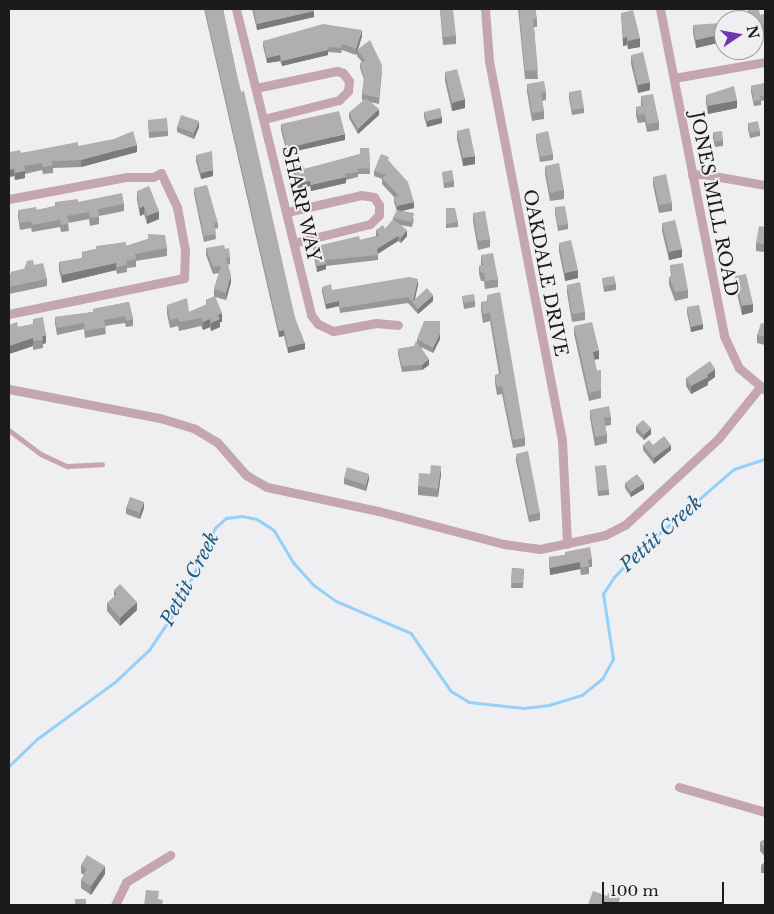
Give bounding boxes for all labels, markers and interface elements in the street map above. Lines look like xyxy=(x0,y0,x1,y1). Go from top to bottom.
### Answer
north arrow xyxy=(714,10,764,60)
text: N xyxy=(743,24,763,40)
street label: JONES MILL ROAD xyxy=(685,110,743,298)
street label: SHARP WAY xyxy=(277,143,325,265)
street label: OAKDALE DRIVE xyxy=(518,188,572,358)
water label: Pettit Creek xyxy=(615,491,707,577)
water label: Pettit Creek xyxy=(156,528,224,630)
scale bar xyxy=(604,872,726,904)
text: 100 m xyxy=(610,881,659,900)

